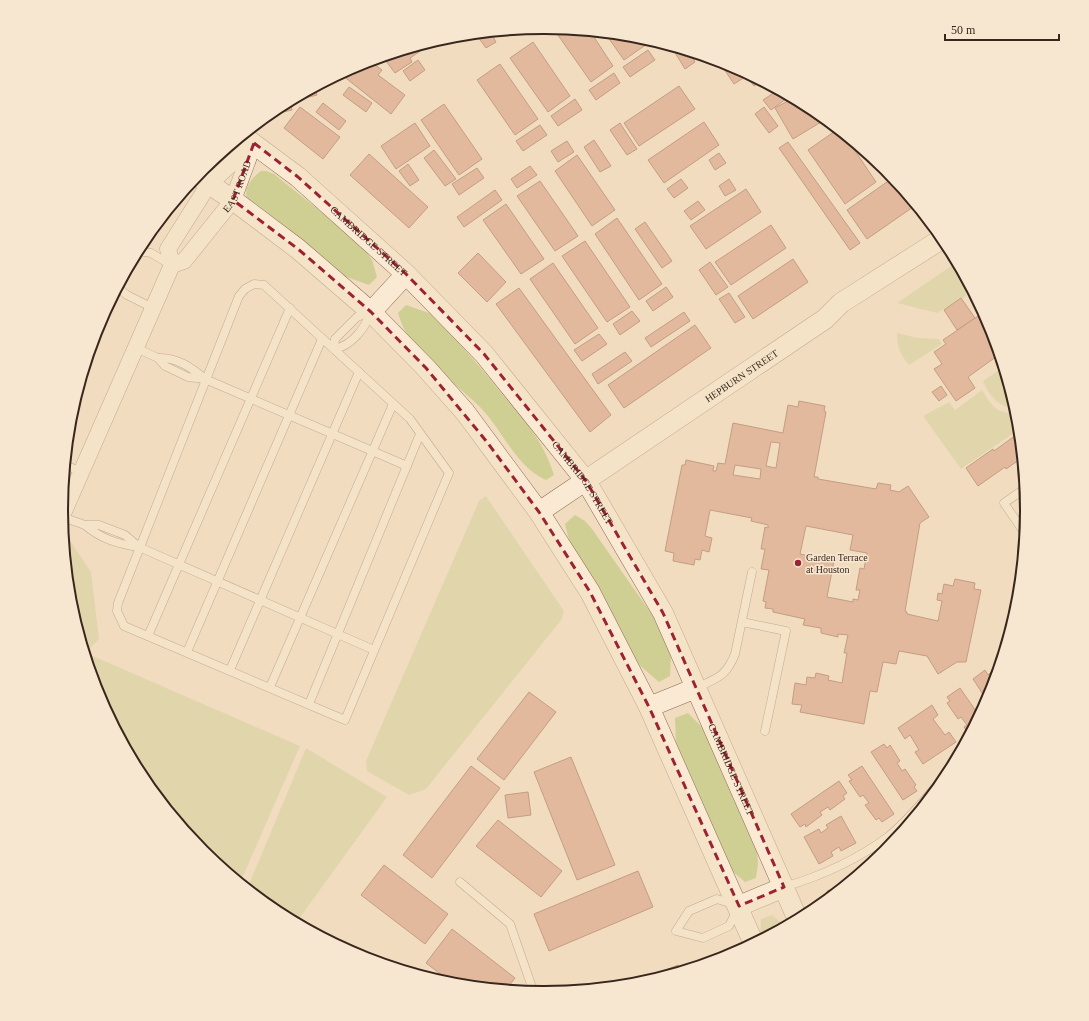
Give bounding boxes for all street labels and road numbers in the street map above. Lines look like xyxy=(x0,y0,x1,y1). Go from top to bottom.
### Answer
street label: EAST ROAD xyxy=(220,159,253,214)
street label: CAMBRIDGE STREET xyxy=(328,204,409,278)
street label: HEPBURN STREET xyxy=(703,347,780,405)
street label: CAMBRIDGE STREET xyxy=(550,439,615,527)
street label: CAMBRIDGE STREET xyxy=(706,722,756,817)

